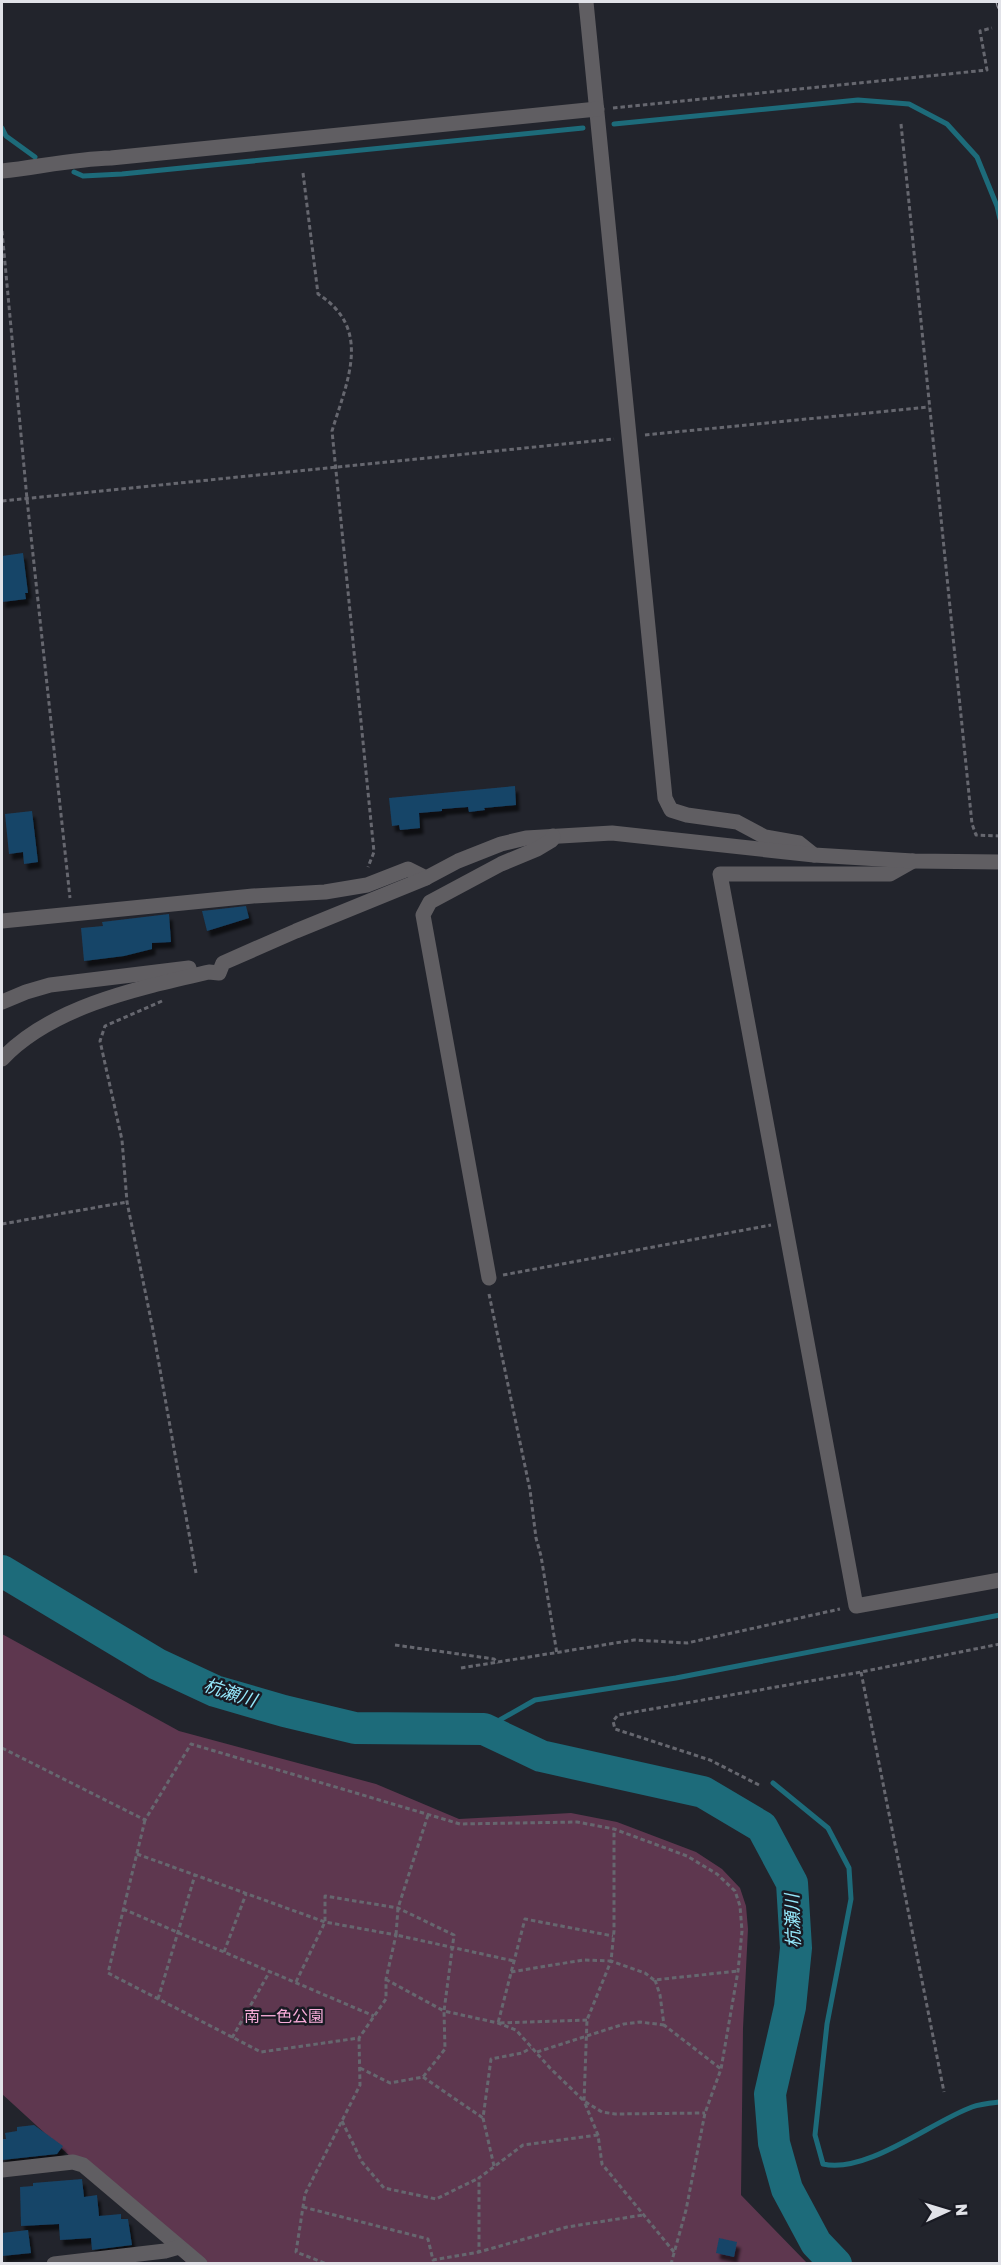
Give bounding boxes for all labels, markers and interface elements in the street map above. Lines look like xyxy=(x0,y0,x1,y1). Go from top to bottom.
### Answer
water label: 杭瀬川 xyxy=(201,1673,261,1711)
water label: 杭瀬川 xyxy=(780,1892,804,1948)
park label: 南一色公園 xyxy=(244,2006,324,2026)
north arrow xyxy=(917,2181,977,2241)
text: N xyxy=(952,2203,972,2217)

